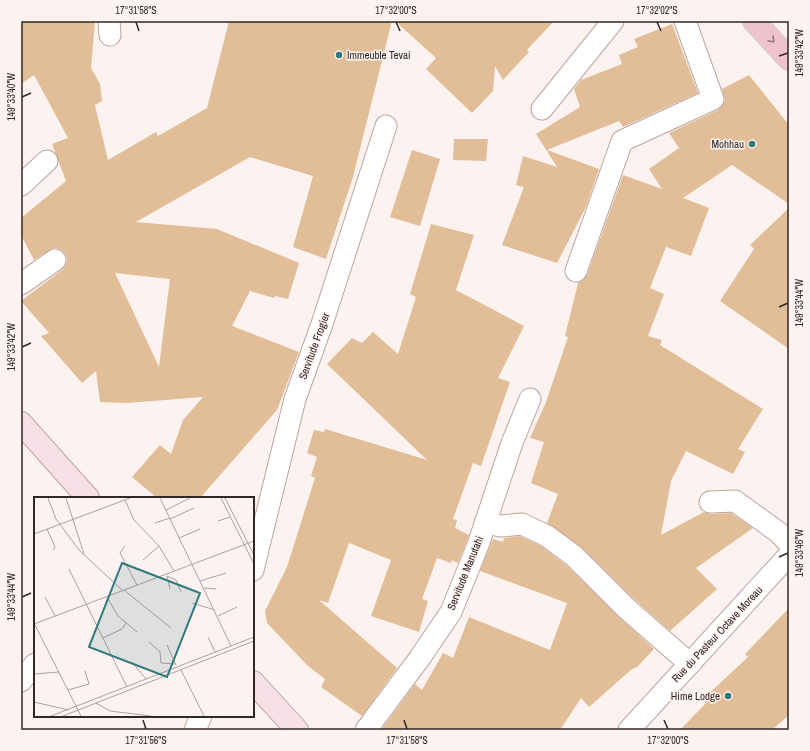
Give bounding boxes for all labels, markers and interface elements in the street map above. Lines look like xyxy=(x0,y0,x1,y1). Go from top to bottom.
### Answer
text: 17°31'58"S xyxy=(115,4,157,17)
text: 17°32'00"S xyxy=(375,4,417,17)
text: 17°32'02"S xyxy=(636,4,678,17)
text: 149°33'42"W xyxy=(793,29,806,77)
one-way arrow xyxy=(767,35,774,43)
place label: Immeuble Tevai xyxy=(347,48,411,62)
marker: Immeuble Tevai xyxy=(334,50,344,60)
text: 149°33'40"W xyxy=(5,73,18,121)
place label: Mohhau xyxy=(711,137,744,151)
marker: Mohhau xyxy=(747,139,757,149)
text: 149°33'44"W xyxy=(793,279,806,327)
street label: Servitude Frogier xyxy=(295,311,333,381)
text: 149°33'42"W xyxy=(5,323,18,371)
inset map xyxy=(34,497,254,717)
text: 149°33'46"W xyxy=(793,529,806,577)
street label: Servitude Manutahi xyxy=(444,534,486,612)
text: 149°33'44"W xyxy=(5,573,18,621)
street label: Rue du Pasteur Octave Moreau xyxy=(669,583,765,685)
place label: Hime Lodge xyxy=(671,689,720,703)
marker: Hime Lodge xyxy=(723,691,733,701)
text: 17°31'56"S xyxy=(125,734,167,747)
text: 17°31'58"S xyxy=(386,734,428,747)
text: 17°32'00"S xyxy=(647,734,689,747)

